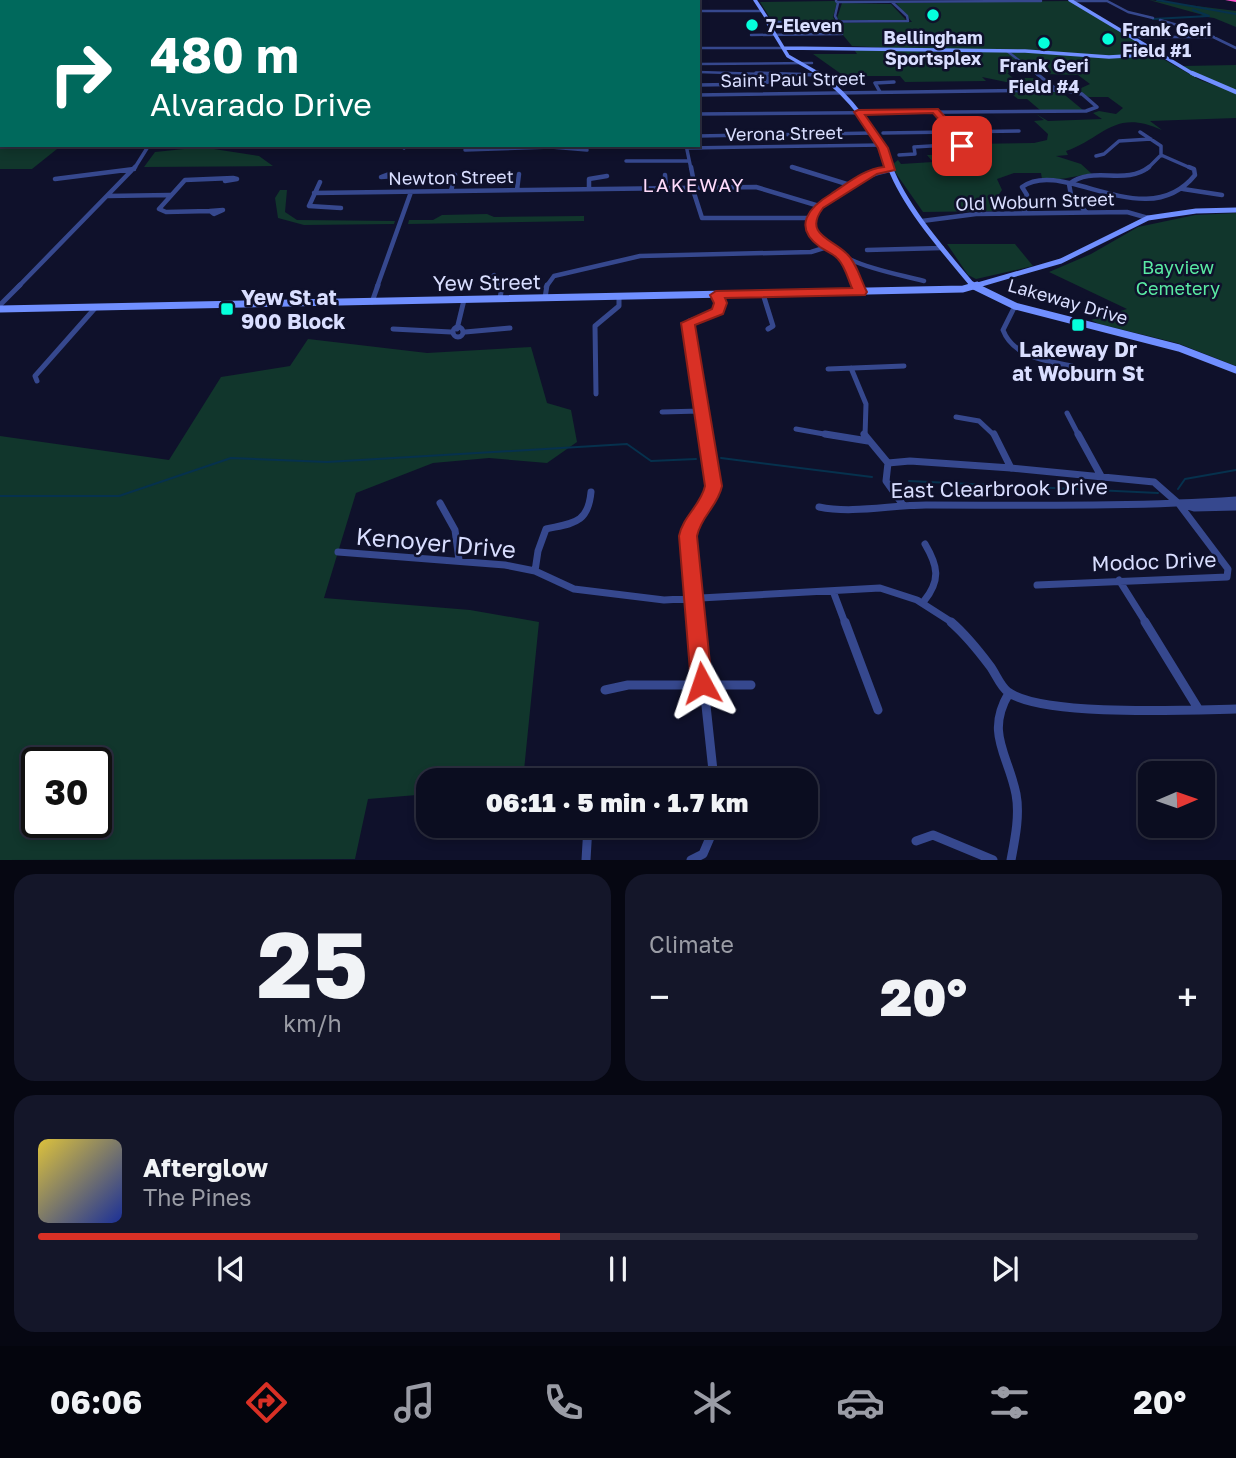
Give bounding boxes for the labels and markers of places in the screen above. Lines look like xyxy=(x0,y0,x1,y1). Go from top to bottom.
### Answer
marker: Bellingham Sportsplex xyxy=(925,7,941,23)
place label: 7-Eleven xyxy=(766,14,842,36)
marker: 7-Eleven xyxy=(744,17,760,33)
place label: Frank Geri Field #1 xyxy=(1122,18,1212,61)
place label: Bellingham Sportsplex xyxy=(883,26,983,69)
marker: Frank Geri Field #1 xyxy=(1100,31,1116,47)
marker: Frank Geri Field #4 xyxy=(1036,35,1052,51)
place label: Frank Geri Field #4 xyxy=(999,54,1089,97)
pin xyxy=(932,116,992,176)
place label: Yew St at 900 Block xyxy=(241,284,345,334)
marker: Yew St at 900 Block xyxy=(219,301,235,317)
marker: Lakeway Dr at Woburn St xyxy=(1070,317,1086,333)
place label: Lakeway Dr at Woburn St xyxy=(1012,336,1144,386)

